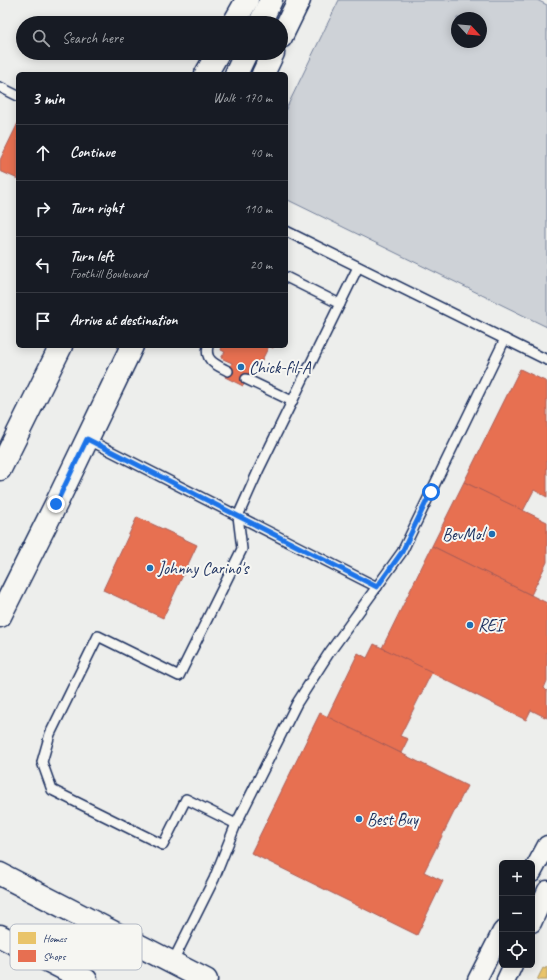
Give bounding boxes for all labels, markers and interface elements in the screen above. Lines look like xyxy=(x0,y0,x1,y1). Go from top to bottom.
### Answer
north arrow xyxy=(451,12,487,48)
search box xyxy=(16,16,288,60)
icon: search xyxy=(30,27,52,49)
text: Search here xyxy=(62,29,123,48)
text: 3 min xyxy=(32,88,65,109)
text: Walk · 170 m xyxy=(213,90,272,106)
icon: ahead xyxy=(32,142,54,164)
text: Continue xyxy=(70,143,115,162)
text: 40 m xyxy=(250,145,272,161)
icon: right xyxy=(32,198,54,220)
text: Turn right xyxy=(70,199,123,218)
text: 110 m xyxy=(244,201,272,217)
text: Turn left xyxy=(70,247,113,266)
icon: left xyxy=(32,254,54,276)
text: 20 m xyxy=(250,257,272,273)
text: Foothill Boulevard xyxy=(70,266,147,282)
icon: arrive xyxy=(32,310,54,332)
text: Arrive at destination xyxy=(70,311,177,330)
place label: Chick-fil-A xyxy=(249,357,312,378)
marker: Chick-fil-A xyxy=(236,362,246,372)
route start xyxy=(422,483,440,501)
route end xyxy=(47,495,65,513)
place label: BevMo! xyxy=(442,524,487,545)
marker: BevMo! xyxy=(487,529,497,539)
place label: Johnny Carino's xyxy=(157,558,251,579)
marker: Johnny Carino's xyxy=(145,563,155,573)
place label: REI xyxy=(478,615,507,636)
marker: REI xyxy=(465,620,475,630)
place label: Best Buy xyxy=(367,809,419,830)
marker: Best Buy xyxy=(354,814,364,824)
map controls xyxy=(499,860,535,968)
button: + xyxy=(499,860,535,896)
button: − xyxy=(499,896,535,932)
legend xyxy=(10,924,142,970)
text: Homes xyxy=(43,931,68,945)
button: locate xyxy=(499,932,535,968)
text: Shops xyxy=(43,949,67,963)

